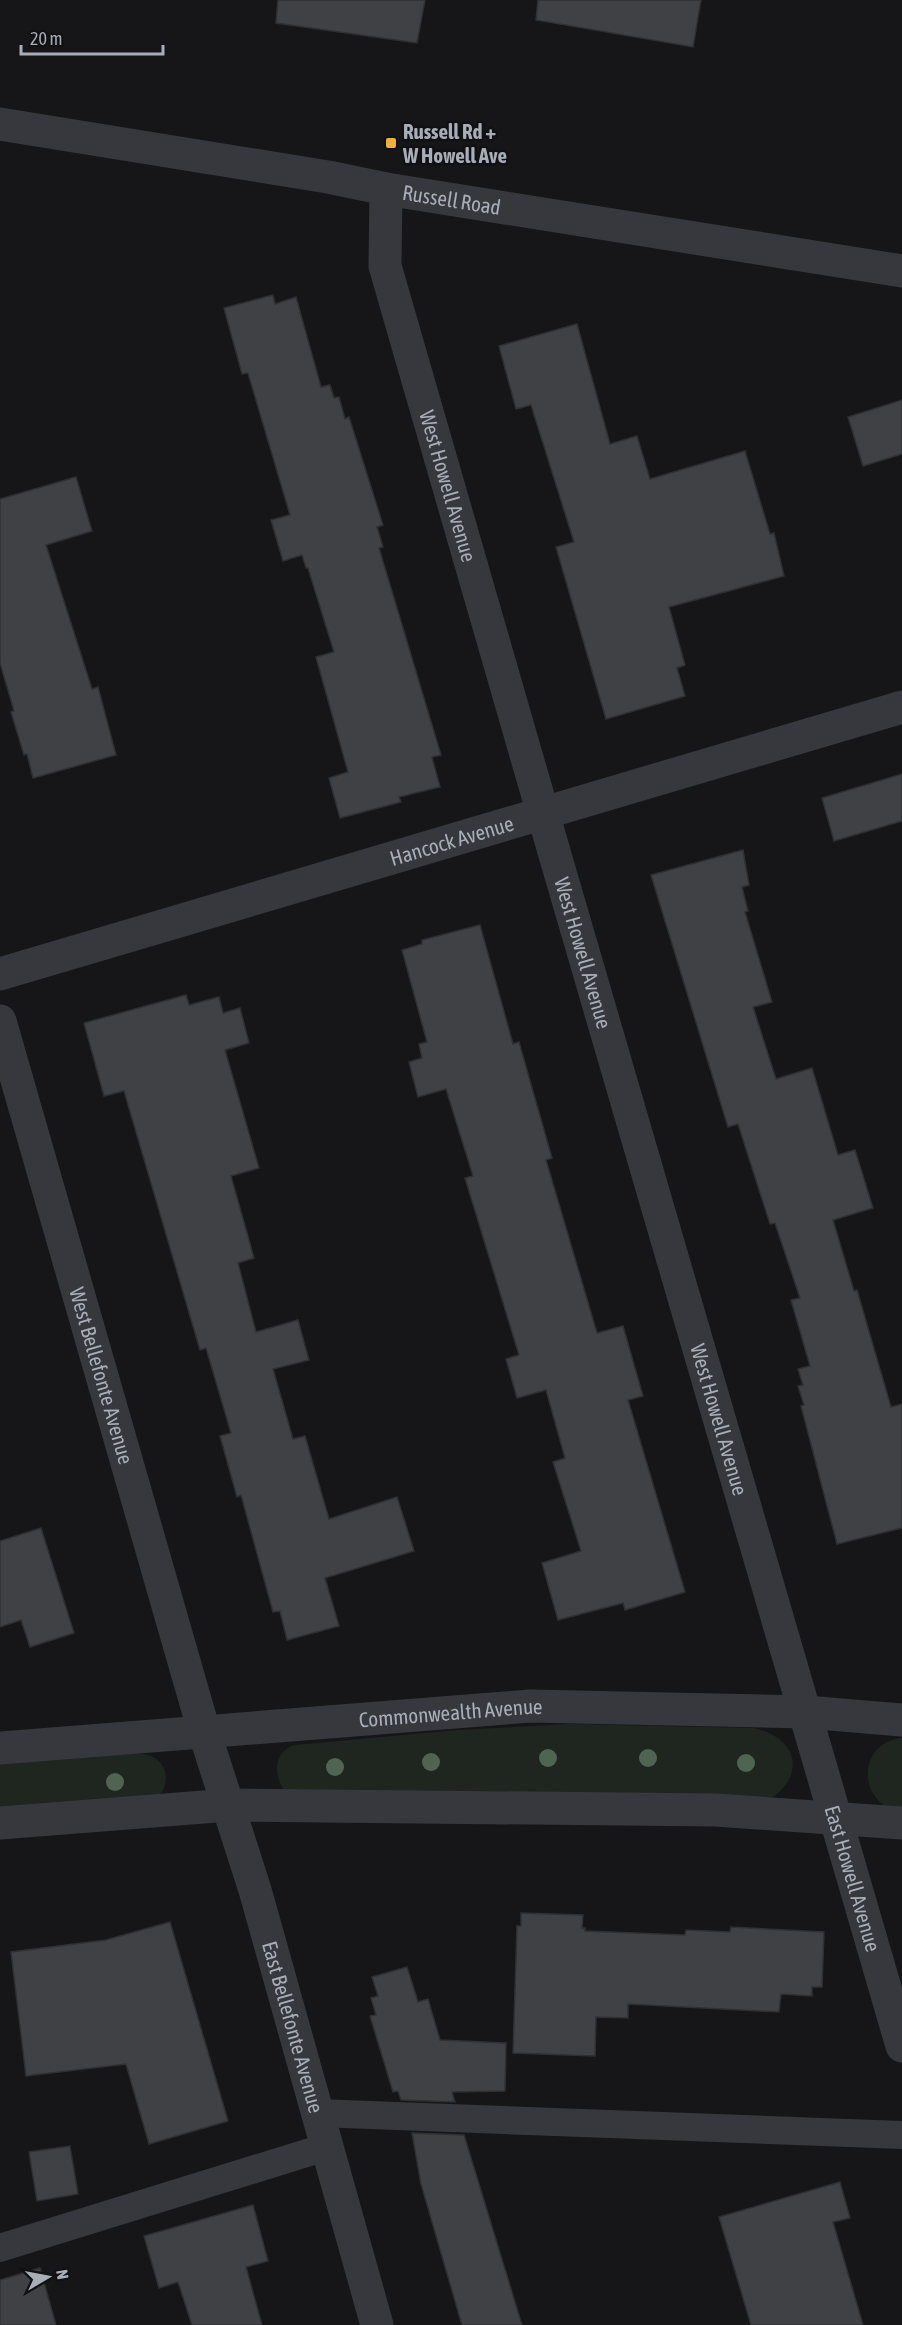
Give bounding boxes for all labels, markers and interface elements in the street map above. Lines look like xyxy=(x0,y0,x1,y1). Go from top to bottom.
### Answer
scale bar xyxy=(21,18,164,56)
text: 20 m xyxy=(30,28,62,49)
place label: Russell Rd + W Howell Ave xyxy=(402,119,507,167)
marker: Russell Rd + W Howell Ave xyxy=(384,136,398,150)
street label: Russell Road xyxy=(401,180,503,219)
street label: West Howell Avenue xyxy=(415,407,482,565)
street label: Hancock Avenue xyxy=(387,811,516,870)
street label: West Howell Avenue xyxy=(550,874,617,1031)
street label: West Bellefonte Avenue xyxy=(65,1284,139,1467)
street label: West Howell Avenue xyxy=(686,1341,753,1498)
street label: Commonwealth Avenue xyxy=(358,1694,543,1732)
street label: East Howell Avenue xyxy=(821,1803,886,1954)
street label: East Bellefonte Avenue xyxy=(258,1938,329,2116)
north arrow xyxy=(18,2247,78,2307)
text: N xyxy=(53,2268,72,2281)

